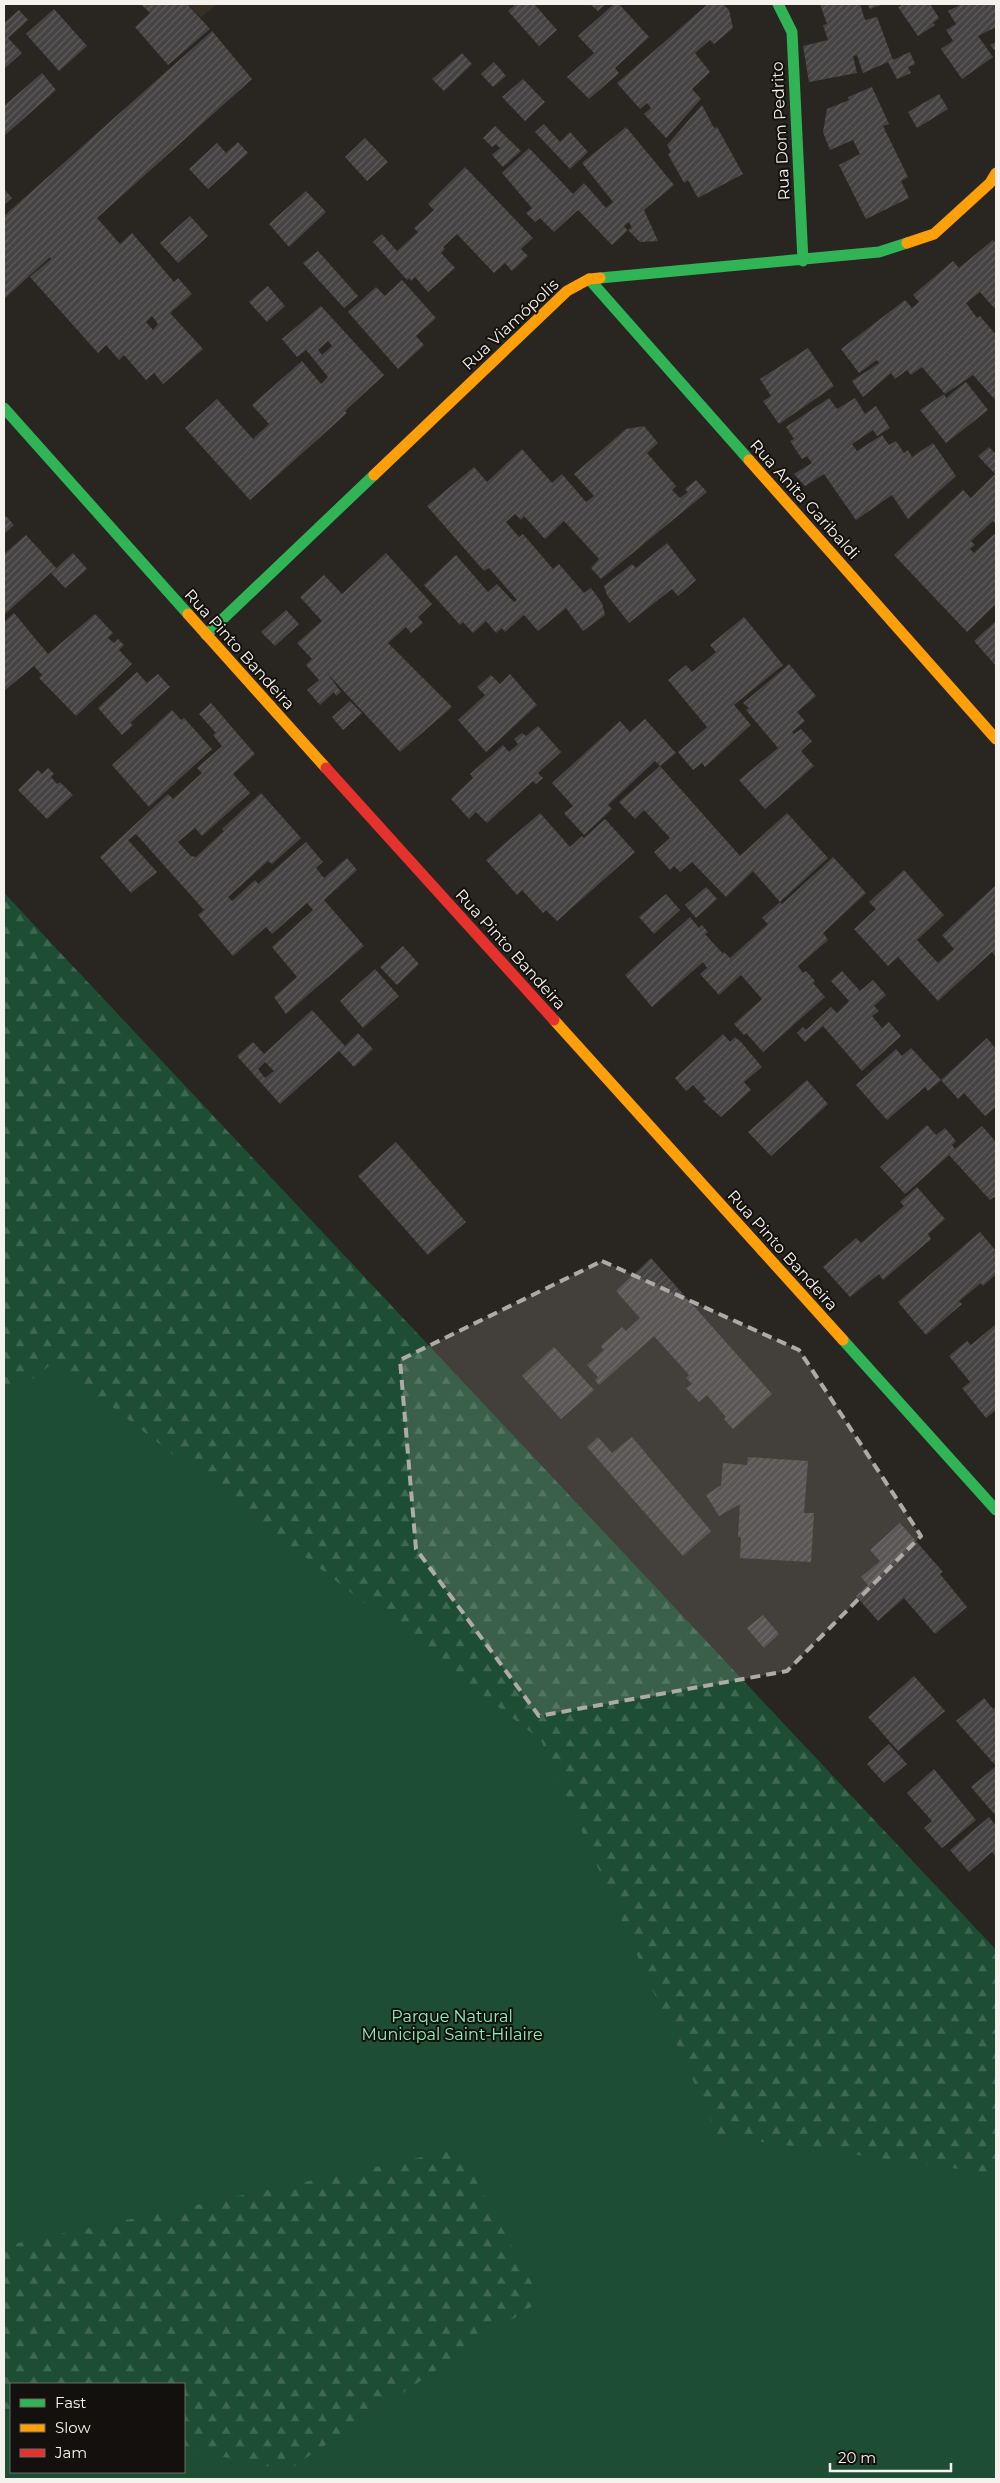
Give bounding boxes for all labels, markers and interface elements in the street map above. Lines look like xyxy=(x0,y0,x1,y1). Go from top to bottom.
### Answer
street label: Rua Dom Pedrito xyxy=(767,61,794,201)
street label: Rua Viamópolis xyxy=(458,275,563,374)
street label: Rua Anita Garibaldi xyxy=(746,436,863,563)
street label: Rua Pinto Bandeira xyxy=(181,585,299,713)
street label: Rua Pinto Bandeira xyxy=(452,885,570,1013)
street label: Rua Pinto Bandeira xyxy=(724,1186,842,1314)
park label: Parque Natural Municipal Saint-Hilaire xyxy=(361,2007,543,2044)
legend xyxy=(10,2383,185,2473)
text: Fast xyxy=(55,2393,86,2412)
text: Slow xyxy=(55,2418,91,2437)
scale bar xyxy=(830,2440,951,2472)
text: Jam xyxy=(54,2443,87,2462)
text: 20 m xyxy=(838,2448,876,2467)

